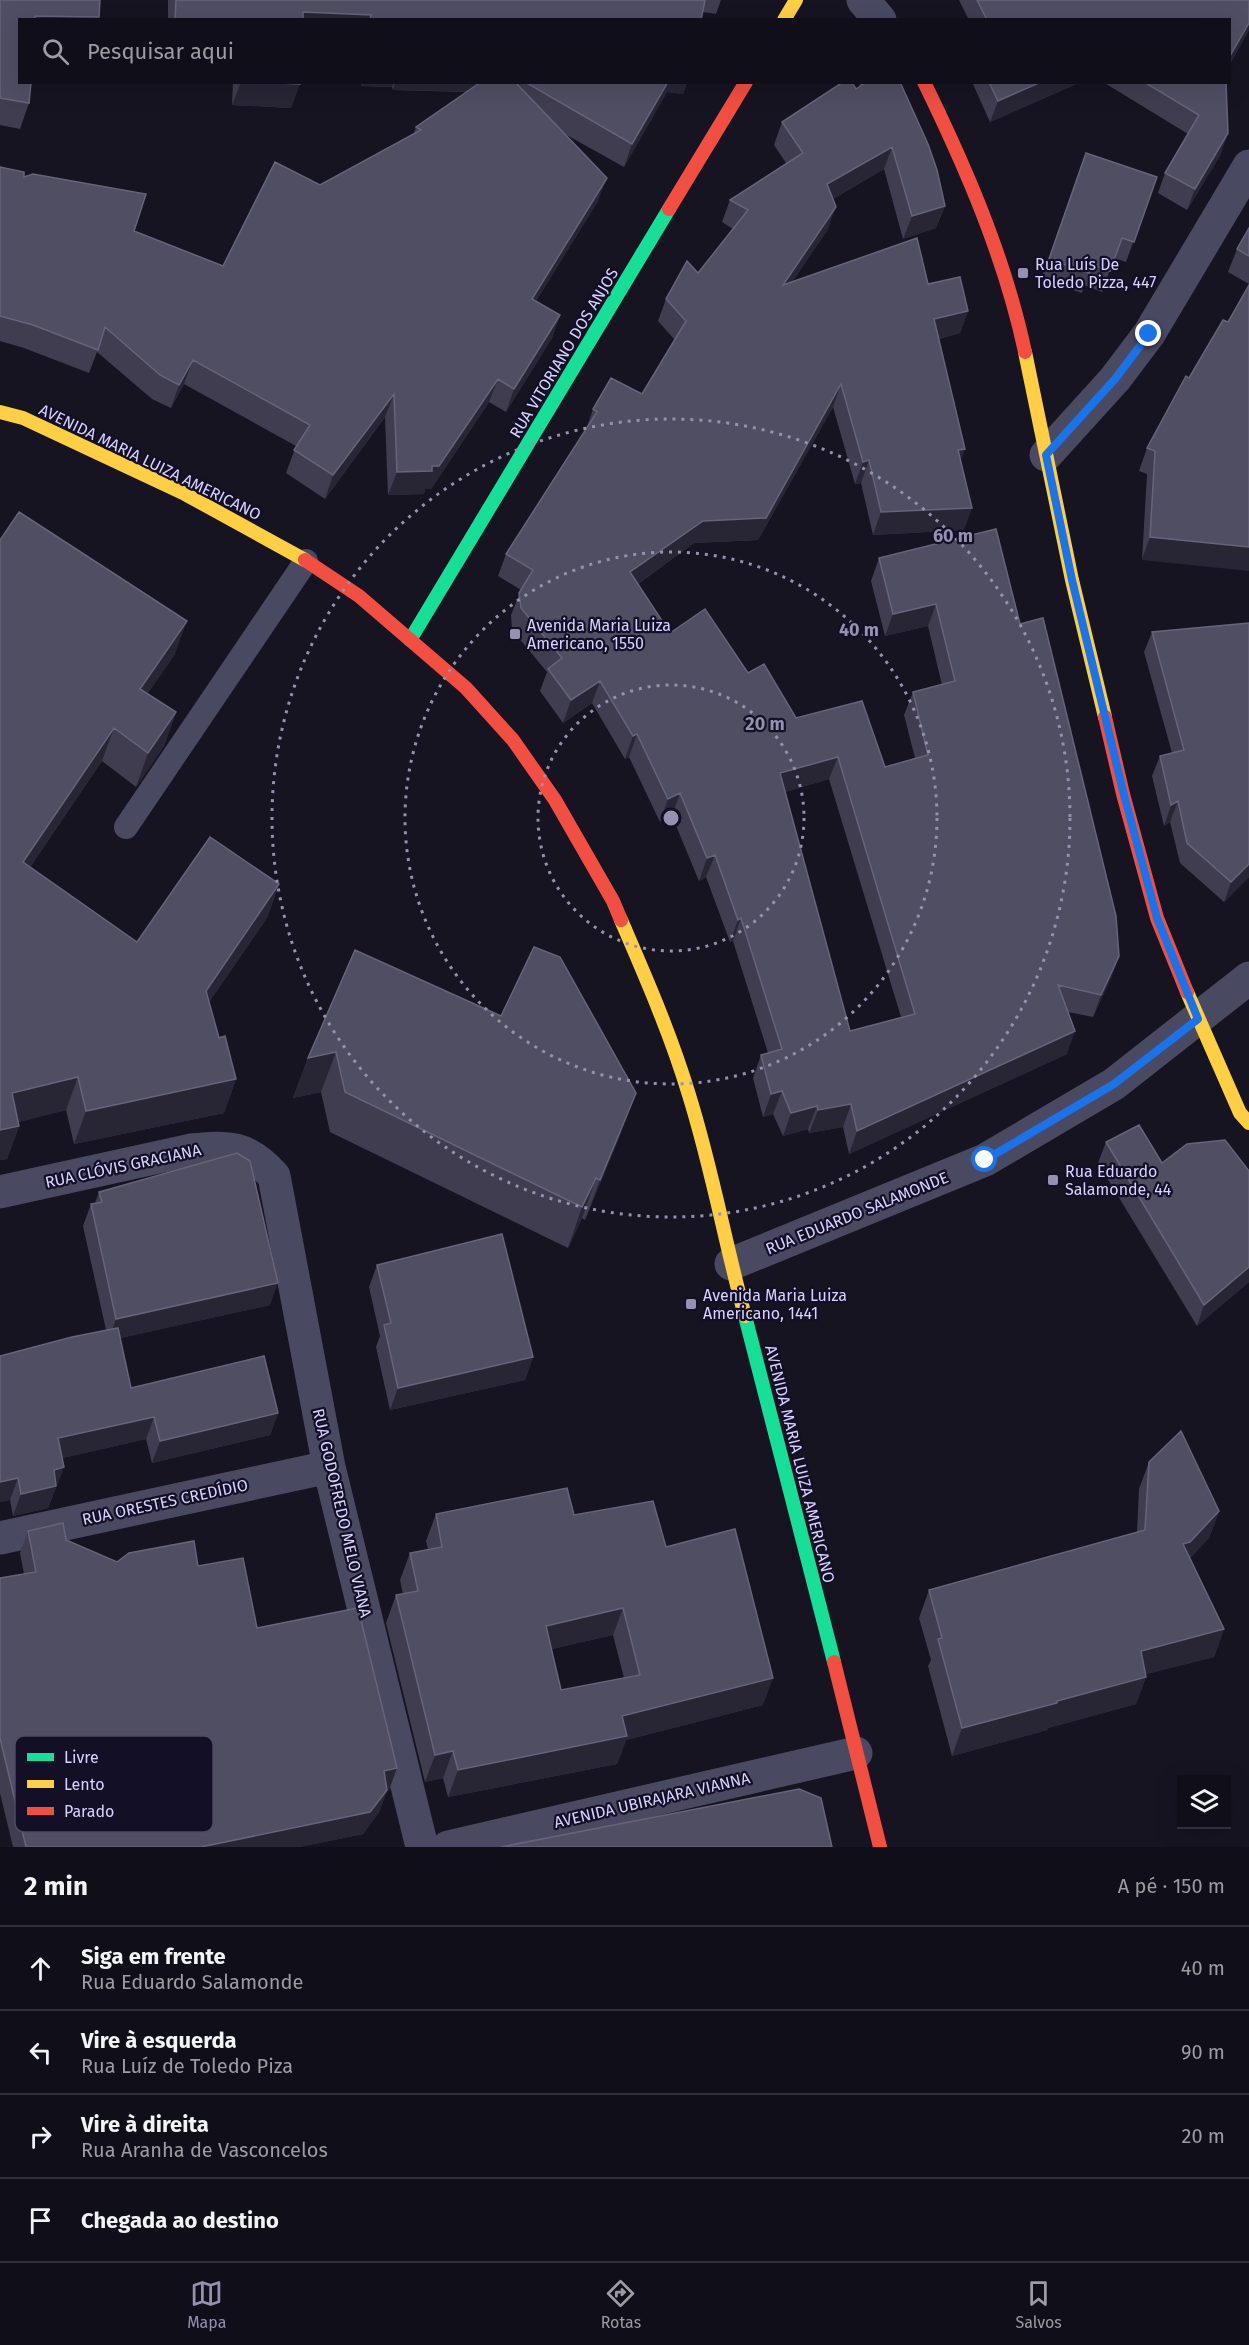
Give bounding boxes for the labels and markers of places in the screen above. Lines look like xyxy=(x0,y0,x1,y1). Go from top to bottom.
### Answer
place label: Rua Luís De Toledo Pizza, 447 xyxy=(1035,255,1156,292)
marker: Rua Luís De Toledo Pizza, 447 xyxy=(1016,266,1030,280)
place label: Avenida Maria Luiza Americano, 1550 xyxy=(527,616,671,653)
marker: Avenida Maria Luiza Americano, 1550 xyxy=(508,627,522,641)
centre of rings xyxy=(661,808,681,828)
place label: Rua Eduardo Salamonde, 44 xyxy=(1065,1162,1172,1199)
marker: Rua Eduardo Salamonde, 44 xyxy=(1046,1173,1060,1187)
place label: Avenida Maria Luiza Americano, 1441 xyxy=(703,1286,847,1323)
marker: Avenida Maria Luiza Americano, 1441 xyxy=(684,1297,698,1311)

